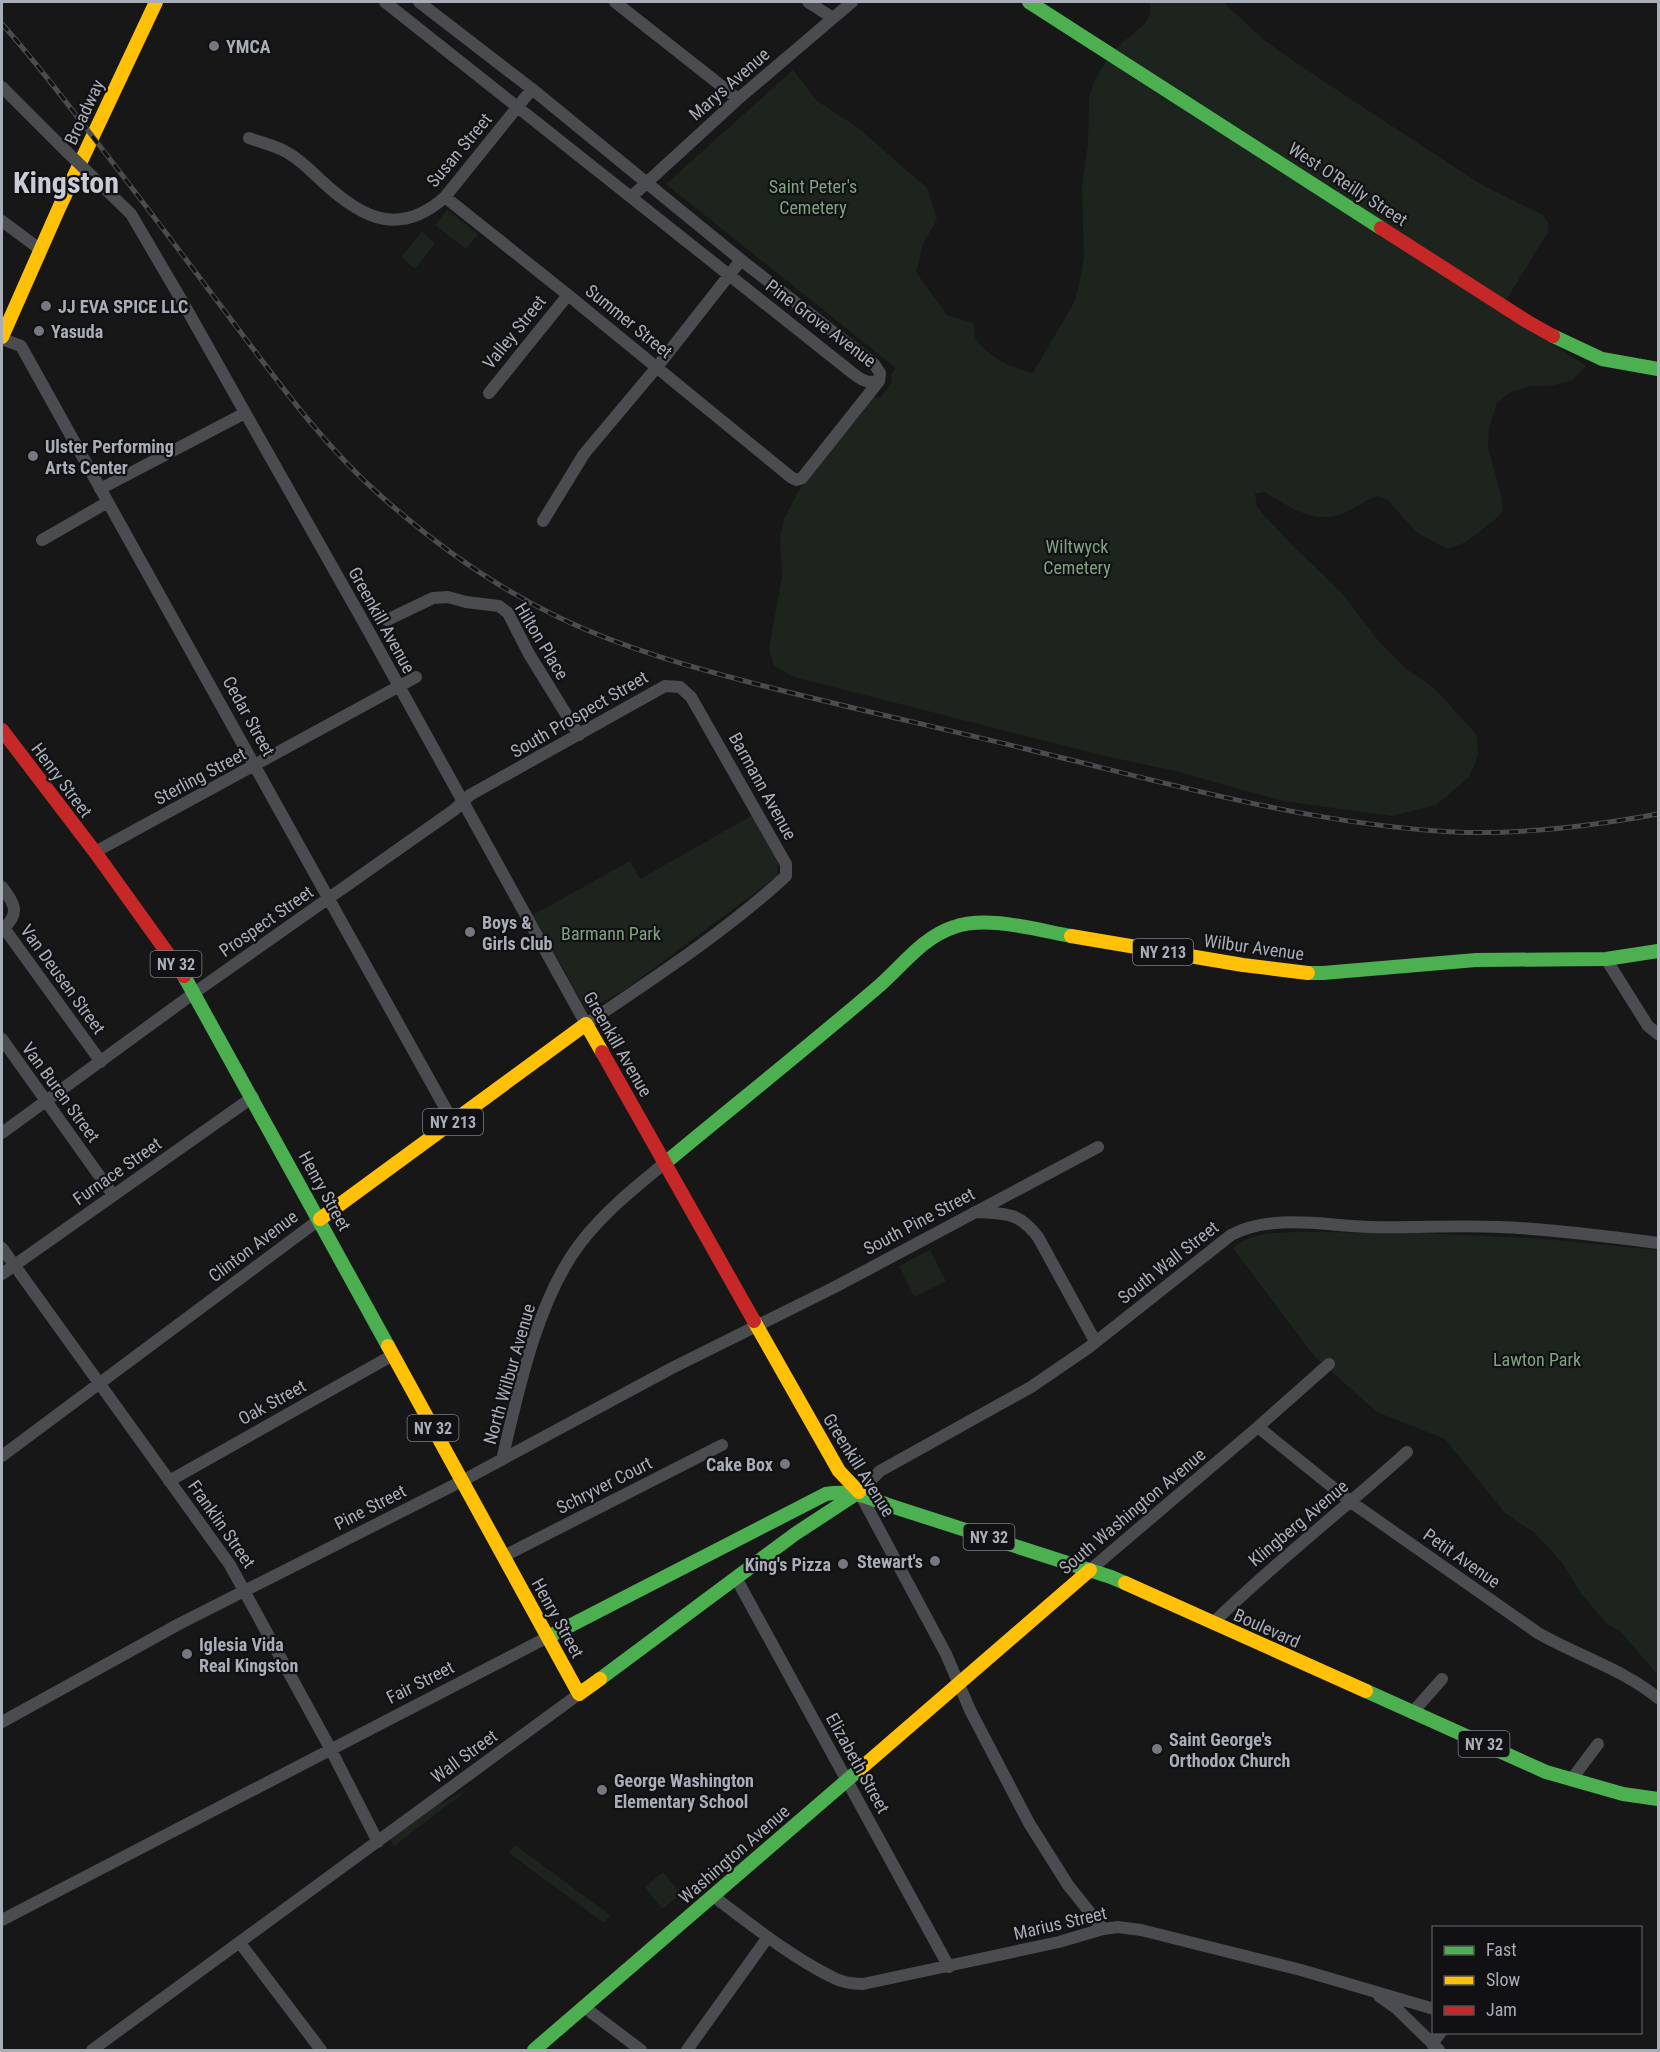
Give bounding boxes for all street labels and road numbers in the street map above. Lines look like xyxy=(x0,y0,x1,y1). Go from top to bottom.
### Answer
street label: Marys Avenue xyxy=(685,43,773,125)
street label: Broadway xyxy=(60,76,108,148)
street label: Susan Street xyxy=(422,109,496,191)
street label: West O'Reilly Street xyxy=(1285,138,1411,230)
street label: Pine Grove Avenue xyxy=(762,275,880,371)
street label: Summer Street xyxy=(581,280,677,362)
street label: Valley Street xyxy=(478,291,550,373)
street label: Greenkill Avenue xyxy=(344,563,420,677)
street label: Hilton Place xyxy=(511,599,573,683)
street label: South Prospect Street xyxy=(507,666,651,762)
street label: Cedar Street xyxy=(218,672,280,760)
street label: Barmann Avenue xyxy=(725,729,801,843)
street label: Henry Street xyxy=(27,739,97,821)
street label: Sterling Street xyxy=(151,743,249,809)
street label: Prospect Street xyxy=(215,881,317,961)
street label: Van Deusen Street xyxy=(16,920,110,1038)
street label: Wilbur Avenue xyxy=(1203,930,1305,964)
road number: NY 213 xyxy=(1133,939,1193,965)
road number: NY 32 xyxy=(150,951,201,977)
street label: Greenkill Avenue xyxy=(579,988,657,1100)
street label: Van Buren Street xyxy=(18,1038,104,1146)
road number: NY 213 xyxy=(423,1109,483,1135)
street label: Furnace Street xyxy=(69,1133,165,1209)
street label: Henry Street xyxy=(295,1148,355,1234)
street label: South Pine Street xyxy=(860,1183,978,1259)
street label: Clinton Avenue xyxy=(204,1206,302,1286)
street label: South Wall Street xyxy=(1114,1216,1222,1308)
street label: North Wilbur Avenue xyxy=(479,1301,539,1447)
street label: Oak Street xyxy=(235,1375,309,1429)
street label: Greenkill Avenue xyxy=(819,1409,899,1521)
road number: NY 32 xyxy=(408,1415,458,1441)
street label: South Washington Avenue xyxy=(1054,1444,1210,1578)
street label: Schryver Court xyxy=(553,1452,655,1518)
street label: Klingberg Avenue xyxy=(1244,1475,1352,1571)
street label: Franklin Street xyxy=(184,1476,260,1572)
street label: Pine Street xyxy=(331,1480,409,1534)
road number: NY 32 xyxy=(964,1524,1014,1550)
street label: Petit Avenue xyxy=(1420,1524,1504,1592)
street label: Henry Street xyxy=(528,1575,588,1661)
street label: Boulevard xyxy=(1231,1604,1303,1652)
street label: Fair Street xyxy=(383,1656,457,1708)
street label: Elizabeth Street xyxy=(822,1709,894,1817)
street label: Wall Street xyxy=(427,1725,501,1787)
road number: NY 32 xyxy=(1458,1731,1510,1757)
street label: Washington Avenue xyxy=(674,1800,794,1908)
street label: Marius Street xyxy=(1011,1902,1109,1944)

